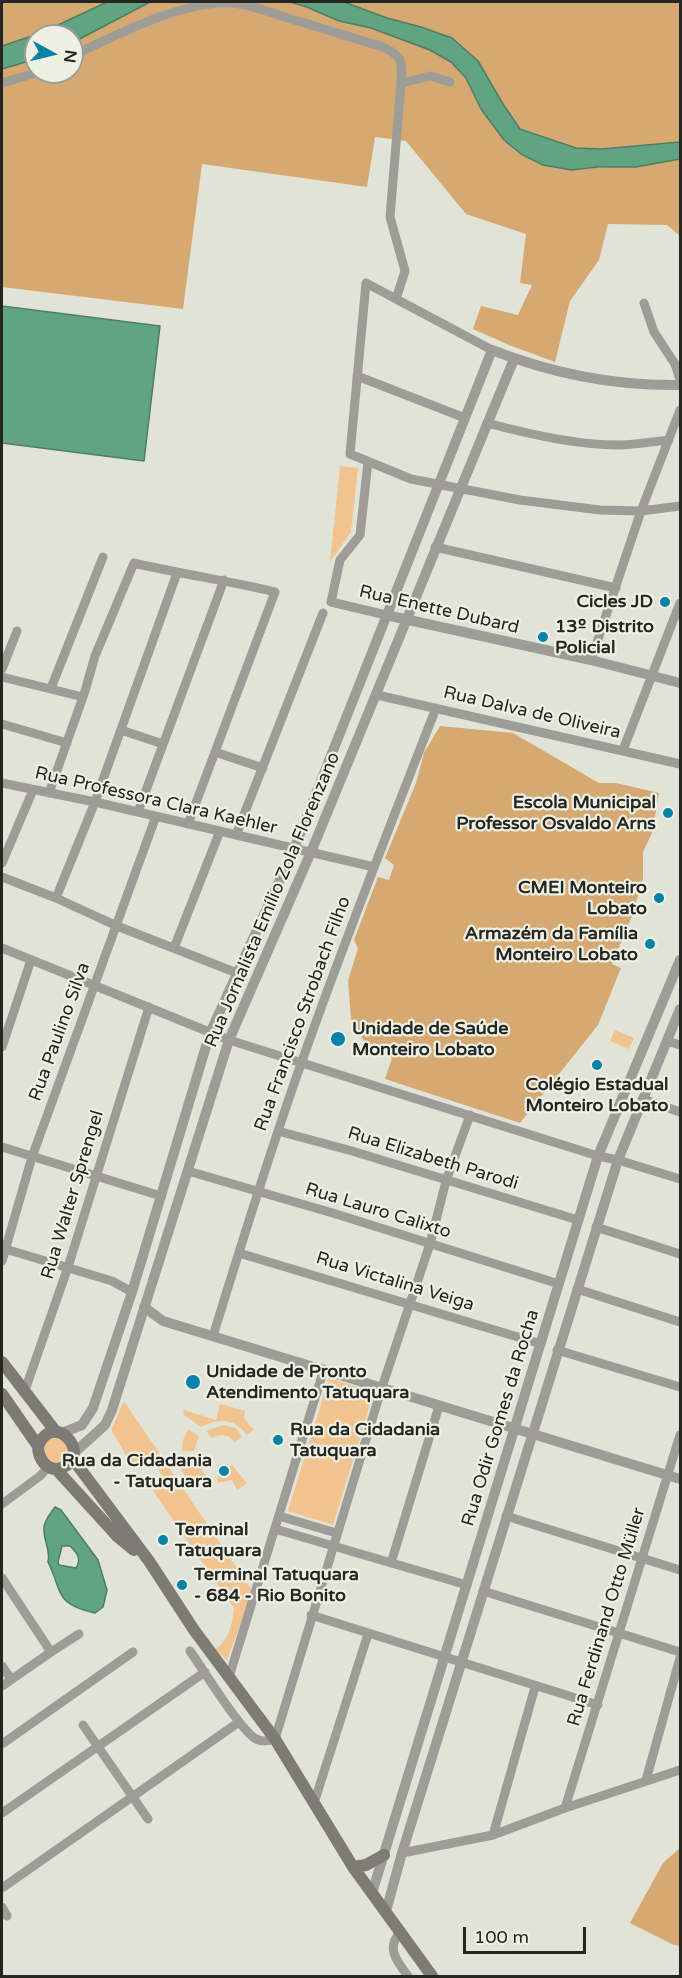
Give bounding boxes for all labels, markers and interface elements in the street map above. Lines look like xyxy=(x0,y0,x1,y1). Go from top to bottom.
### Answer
north arrow xyxy=(24,24,84,84)
text: N xyxy=(59,48,81,64)
street label: Rua Enette Dubard xyxy=(357,581,521,639)
place label: Cicles JD xyxy=(577,591,653,613)
marker: Cicles JD xyxy=(658,595,672,609)
place label: 13º Distrito Policial xyxy=(555,616,654,658)
marker: 13º Distrito Policial xyxy=(536,630,550,644)
street label: Rua Dalva de Oliveira xyxy=(441,682,623,744)
street label: Rua Jornalista Emílio Zola Florenzano xyxy=(201,749,345,1051)
street label: Rua Professora Clara Kaehler xyxy=(33,763,279,839)
place label: Escola Municipal Professor Osvaldo Arns xyxy=(456,792,656,834)
marker: Escola Municipal Professor Osvaldo Arns xyxy=(661,806,675,820)
place label: CMEI Monteiro Lobato xyxy=(518,877,647,920)
marker: CMEI Monteiro Lobato xyxy=(652,891,666,905)
street label: Rua Francisco Strobach Filho xyxy=(250,894,356,1134)
place label: Armazém da Família Monteiro Lobato xyxy=(465,923,638,966)
marker: Armazém da Família Monteiro Lobato xyxy=(643,937,657,951)
street label: Rua Paulino Silva xyxy=(25,960,95,1104)
place label: Unidade de Saúde Monteiro Lobato xyxy=(352,1018,508,1060)
marker: Unidade de Saúde Monteiro Lobato xyxy=(329,1030,347,1048)
marker: Colégio Estadual Monteiro Lobato xyxy=(590,1058,604,1072)
place label: Colégio Estadual Monteiro Lobato xyxy=(525,1074,669,1116)
street label: Rua Walter Sprengel xyxy=(37,1108,109,1282)
street label: Rua Elizabeth Parodi xyxy=(345,1123,521,1195)
street label: Rua Lauro Calixto xyxy=(303,1179,453,1243)
street label: Rua Victalina Veiga xyxy=(313,1248,477,1316)
street label: Rua Odir Gomes da Rocha xyxy=(458,1307,544,1529)
place label: Unidade de Pronto Atendimento Tatuquara xyxy=(206,1361,409,1404)
marker: Unidade de Pronto Atendimento Tatuquara xyxy=(184,1373,202,1391)
place label: Rua da Cidadania Tatuquara xyxy=(290,1419,440,1462)
marker: Rua da Cidadania Tatuquara xyxy=(271,1433,285,1447)
place label: Rua da Cidadania - Tatuquara xyxy=(62,1450,212,1492)
marker: Rua da Cidadania - Tatuquara xyxy=(217,1464,231,1478)
street label: Rua Ferdinand Otto Müller xyxy=(563,1505,651,1729)
place label: Terminal Tatuquara xyxy=(175,1519,262,1562)
marker: Terminal Tatuquara xyxy=(156,1533,170,1547)
place label: Terminal Tatuquara - 684 - Rio Bonito xyxy=(194,1564,359,1606)
marker: Terminal Tatuquara - 684 - Rio Bonito xyxy=(175,1578,189,1592)
scale bar xyxy=(466,1915,589,1953)
text: 100 m xyxy=(474,1926,529,1948)

